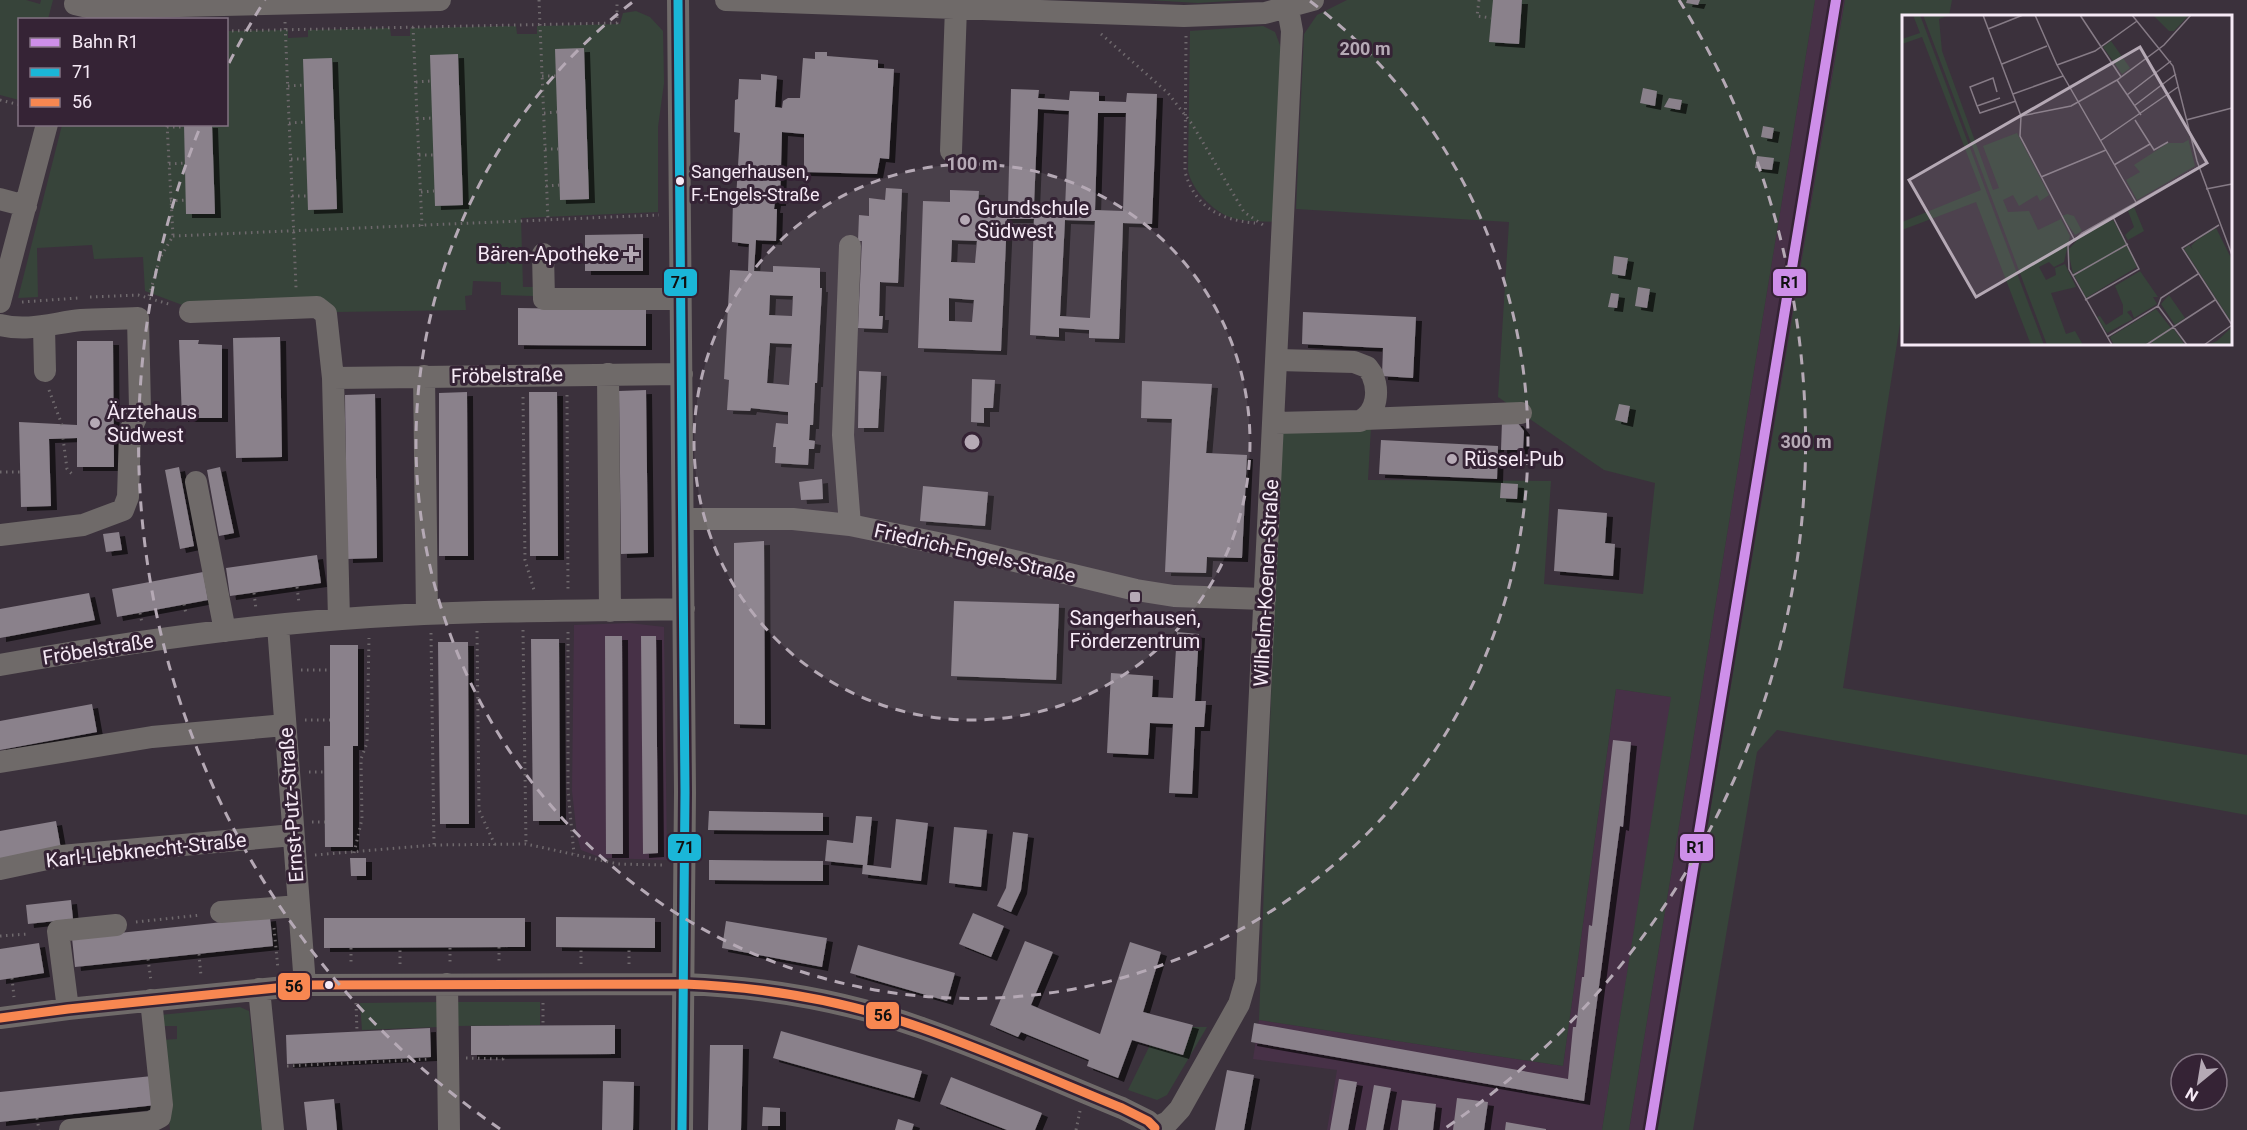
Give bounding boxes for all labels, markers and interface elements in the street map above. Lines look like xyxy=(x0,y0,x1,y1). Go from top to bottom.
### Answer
inset map xyxy=(1902,15,2232,345)
legend xyxy=(18,18,228,126)
text: Bahn R1 xyxy=(72,31,139,52)
text: 200 m xyxy=(1339,38,1391,59)
text: 71 xyxy=(72,61,92,82)
text: 56 xyxy=(72,91,92,112)
text: 100 m xyxy=(946,153,998,174)
place label: Sangerhausen, F.-Engels-Straße xyxy=(691,161,819,205)
marker: Sangerhausen, F.-Engels-Straße xyxy=(674,175,686,187)
place label: Grundschule Südwest xyxy=(977,196,1089,243)
marker: Grundschule Südwest xyxy=(958,213,972,227)
place label: Bären-Apotheke xyxy=(477,242,619,266)
marker: Bären-Apotheke xyxy=(624,247,638,261)
line badge: 71 xyxy=(663,268,698,297)
line badge: R1 xyxy=(1772,268,1807,297)
text: 71 xyxy=(671,273,689,292)
text: R1 xyxy=(1780,273,1800,292)
street label: Fröbelstraße xyxy=(451,362,563,388)
place label: Ärztehaus Südwest xyxy=(107,400,197,447)
marker: Ärztehaus Südwest xyxy=(88,416,102,430)
text: 300 m xyxy=(1780,431,1832,452)
centre of rings xyxy=(962,432,982,452)
place label: Rüssel-Pub xyxy=(1464,447,1564,471)
marker: Rüssel-Pub xyxy=(1445,452,1459,466)
street label: Wilhelm-Koenen-Straße xyxy=(1249,479,1283,687)
street label: Friedrich-Engels-Straße xyxy=(872,518,1078,588)
marker: Sangerhausen, Förderzentrum xyxy=(1128,590,1142,604)
place label: Sangerhausen, Förderzentrum xyxy=(1069,606,1201,653)
street label: Fröbelstraße xyxy=(41,628,155,670)
street label: Ernst-Putz-Straße xyxy=(274,727,308,883)
street label: Karl-Liebknecht-Straße xyxy=(45,828,247,872)
line badge: 71 xyxy=(667,833,702,862)
line badge: R1 xyxy=(1679,833,1714,862)
text: 71 xyxy=(676,838,694,857)
text: R1 xyxy=(1686,838,1706,857)
line badge: 56 xyxy=(277,972,311,1001)
text: 56 xyxy=(285,977,303,996)
unlabelled marker xyxy=(323,979,335,991)
line badge: 56 xyxy=(865,1001,900,1030)
text: 56 xyxy=(874,1006,892,1025)
north arrow xyxy=(2169,1052,2229,1112)
text: N xyxy=(2182,1084,2201,1106)

